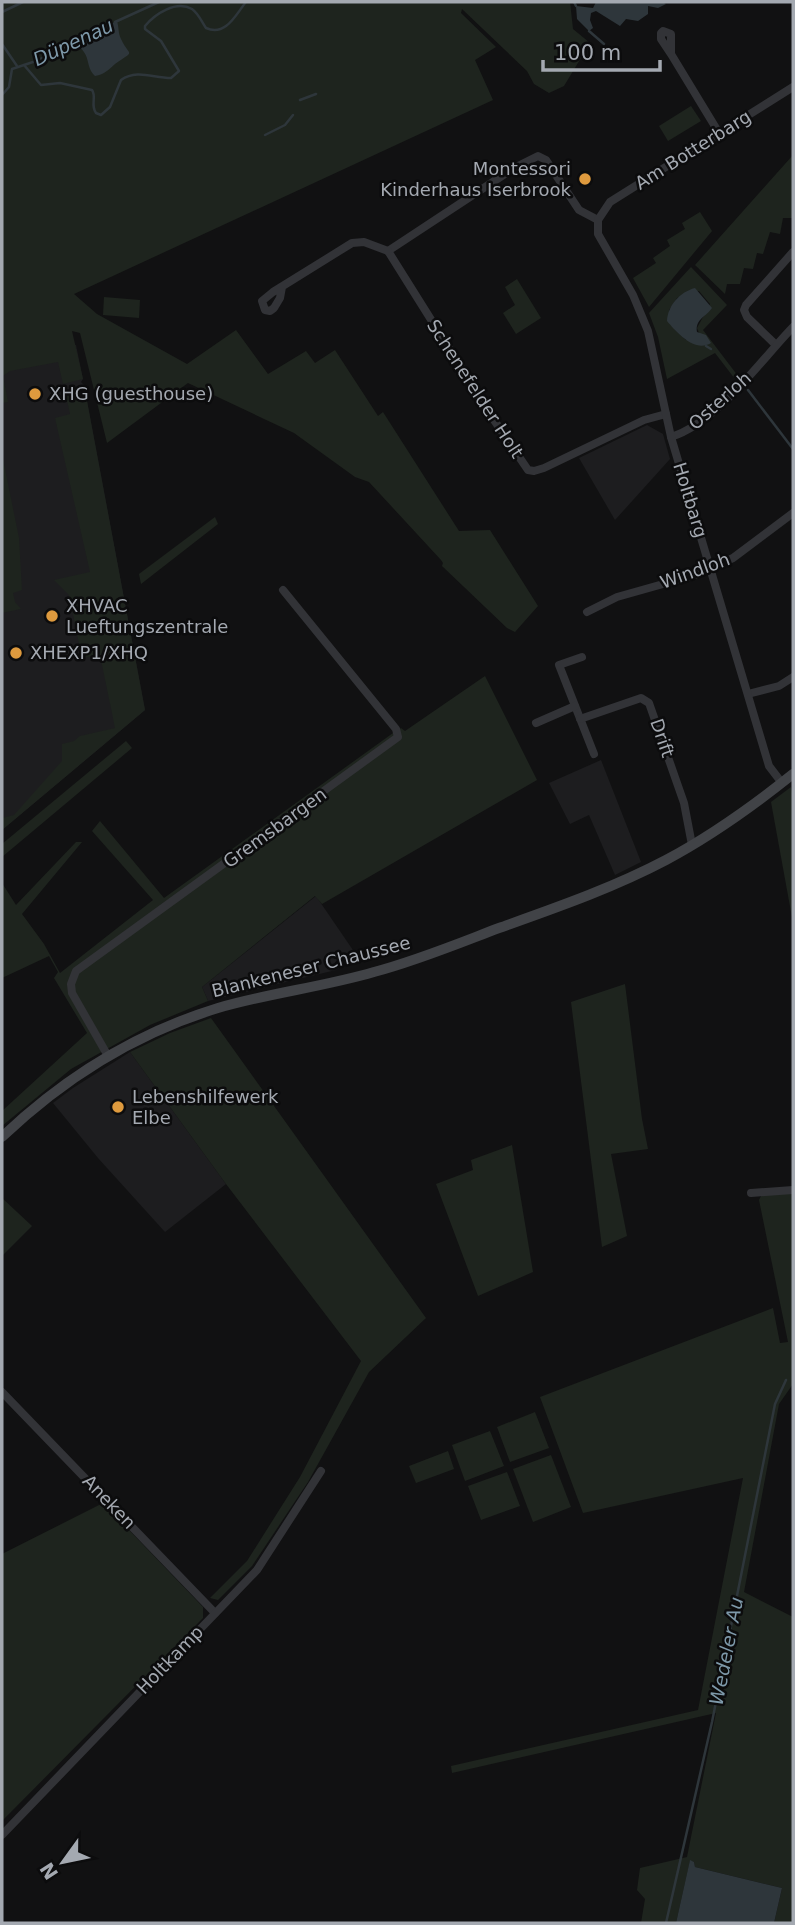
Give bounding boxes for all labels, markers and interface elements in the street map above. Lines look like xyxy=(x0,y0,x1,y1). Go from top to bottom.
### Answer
water label: Düpenau xyxy=(29,14,117,70)
scale bar xyxy=(543,28,660,72)
text: 100 m xyxy=(554,41,621,65)
street label: Am Botterbarg xyxy=(631,106,754,194)
place label: Montessori Kinderhaus Iserbrook xyxy=(380,158,572,200)
marker: Montessori Kinderhaus Iserbrook xyxy=(577,171,593,187)
street label: Schenefelder Holt xyxy=(423,316,528,462)
street label: Osterloh xyxy=(684,367,755,434)
place label: XHG (guesthouse) xyxy=(49,383,213,404)
marker: XHG (guesthouse) xyxy=(27,386,43,402)
street label: Holtbarg xyxy=(669,460,712,540)
street label: Windloh xyxy=(657,548,733,593)
place label: XHVAC Lueftungszentrale xyxy=(66,595,228,637)
marker: XHVAC Lueftungszentrale xyxy=(44,608,60,624)
place label: XHEXP1/XHQ xyxy=(30,642,148,663)
marker: XHEXP1/XHQ xyxy=(8,645,24,661)
street label: Drift xyxy=(646,716,679,760)
street label: Gremsbargen xyxy=(219,783,330,872)
street label: Blankeneser Chaussee xyxy=(209,932,412,1001)
place label: Lebenshilfewerk Elbe xyxy=(132,1086,279,1128)
marker: Lebenshilfewerk Elbe xyxy=(110,1099,126,1115)
street label: Aneken xyxy=(79,1470,140,1533)
water label: Wedeler Au xyxy=(705,1595,747,1707)
street label: Holtkamp xyxy=(132,1621,207,1698)
north arrow xyxy=(28,1827,98,1897)
text: N xyxy=(35,1859,62,1884)

